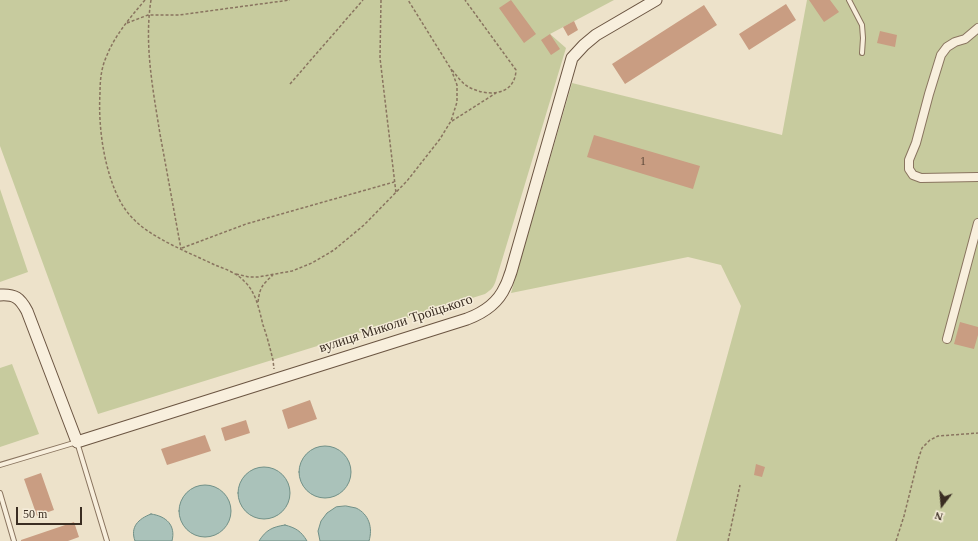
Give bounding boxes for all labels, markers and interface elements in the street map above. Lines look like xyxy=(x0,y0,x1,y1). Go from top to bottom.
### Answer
house number: 1 xyxy=(640,155,646,169)
street label: вулиця Миколи Троїцького xyxy=(317,291,475,357)
north arrow xyxy=(922,485,962,525)
scale bar xyxy=(18,499,84,525)
text: 50 m xyxy=(23,507,47,521)
text: N xyxy=(933,510,944,523)

